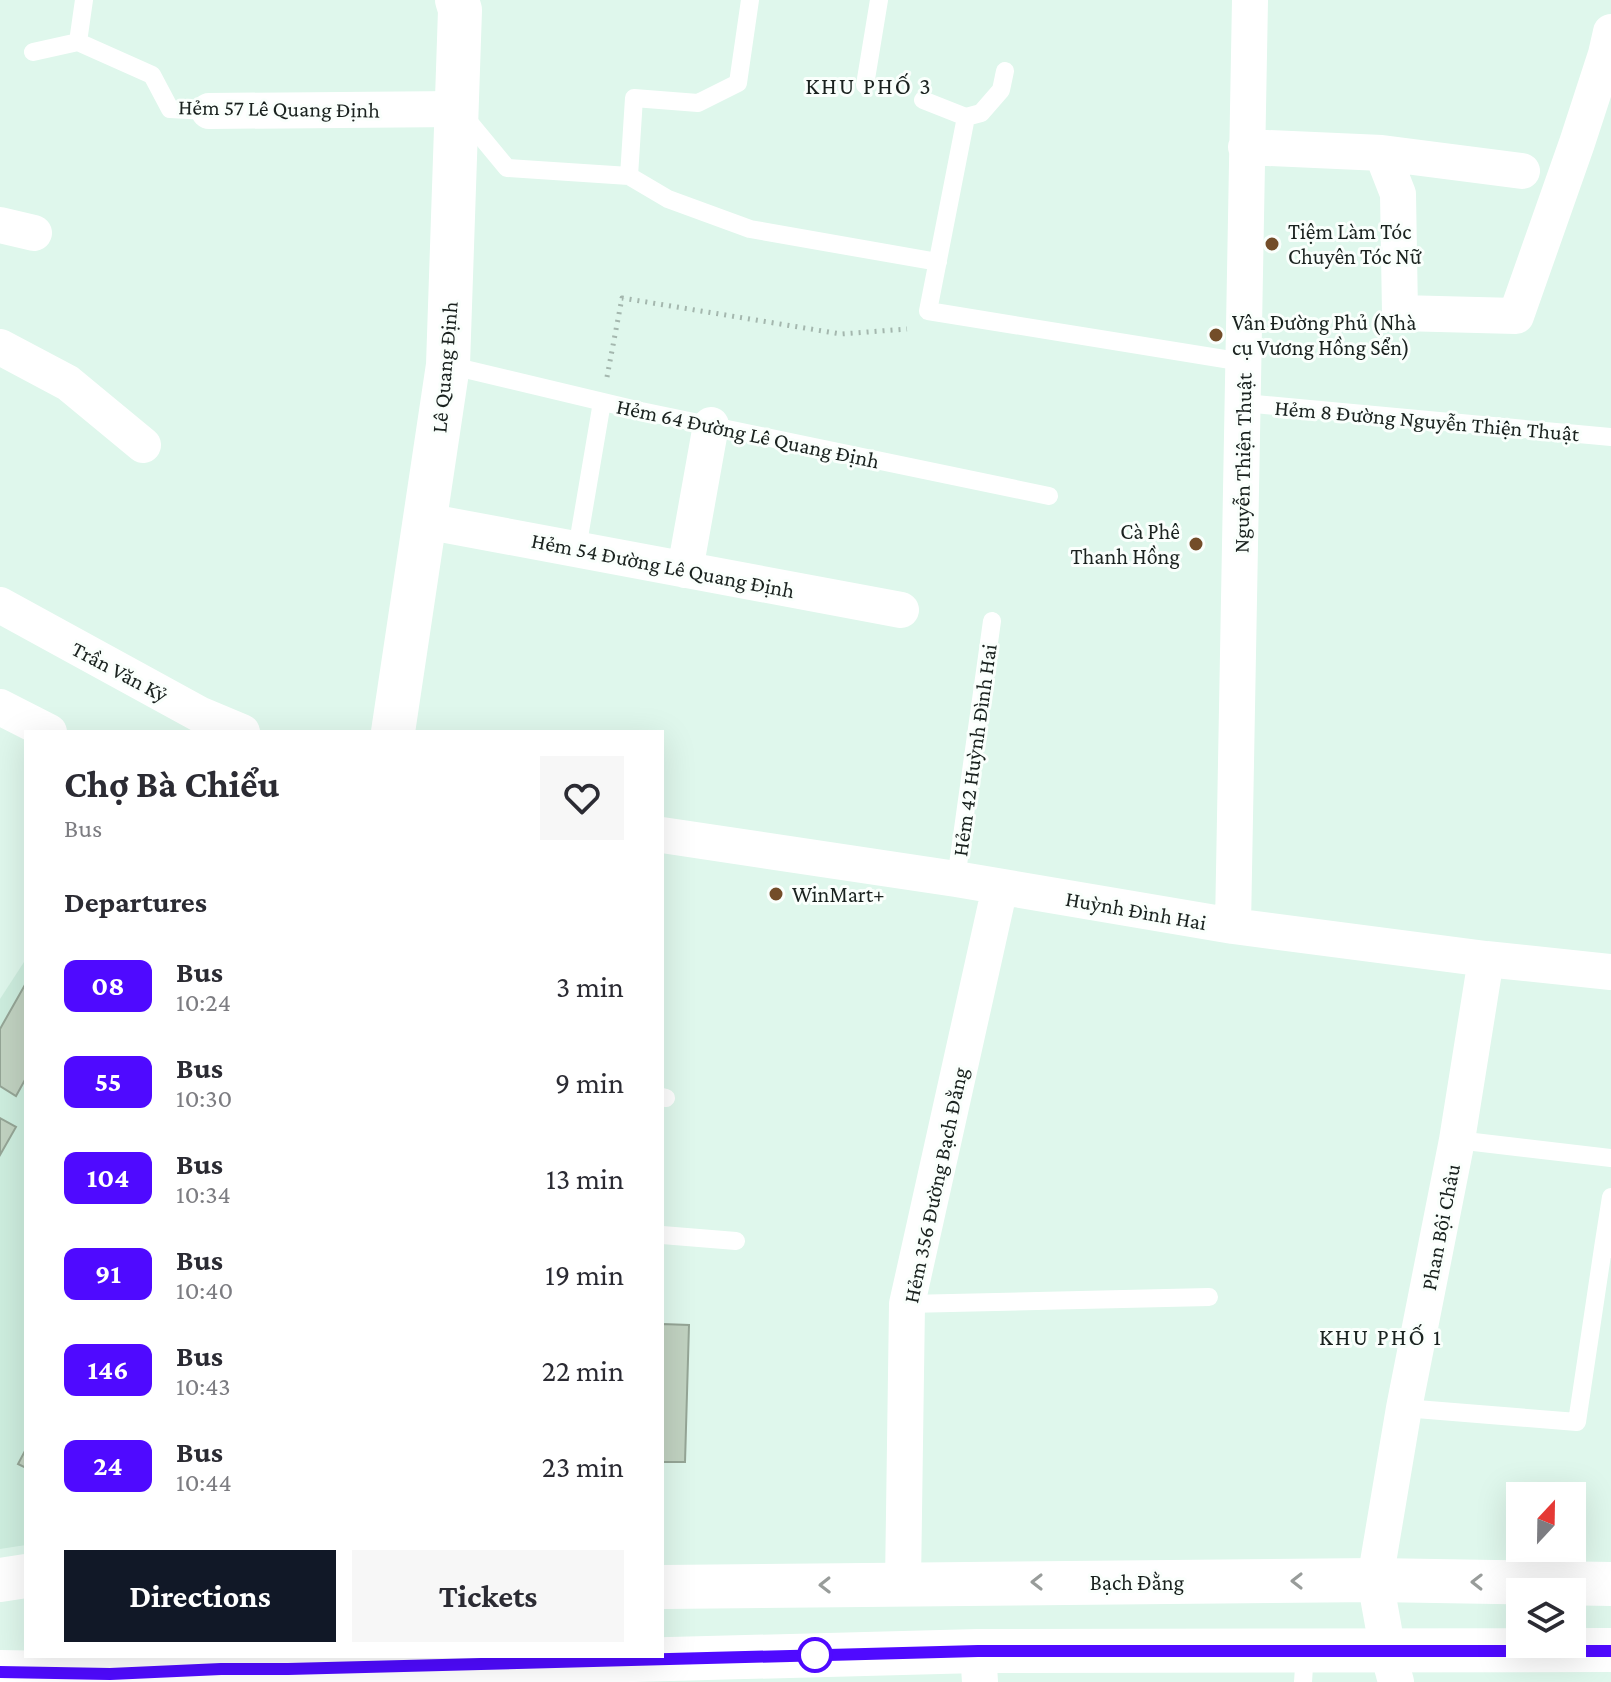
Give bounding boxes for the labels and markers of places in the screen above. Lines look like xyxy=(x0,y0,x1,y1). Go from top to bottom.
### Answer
place label: Tiệm Làm Tóc Chuyên Tóc Nữ xyxy=(1288,219,1422,269)
marker: Tiệm Làm Tóc Chuyên Tóc Nữ xyxy=(1263,235,1281,253)
place label: Vân Đường Phủ (Nhà cụ Vương Hồng Sển) xyxy=(1232,310,1416,361)
marker: Vân Đường Phủ (Nhà cụ Vương Hồng Sển) xyxy=(1207,326,1225,344)
place label: Cà Phê Thanh Hồng xyxy=(1070,519,1180,569)
marker: Cà Phê Thanh Hồng xyxy=(1187,535,1205,553)
place label: WinMart+ xyxy=(792,882,885,907)
marker: WinMart+ xyxy=(767,885,785,903)
unlabelled marker xyxy=(798,1638,832,1672)

